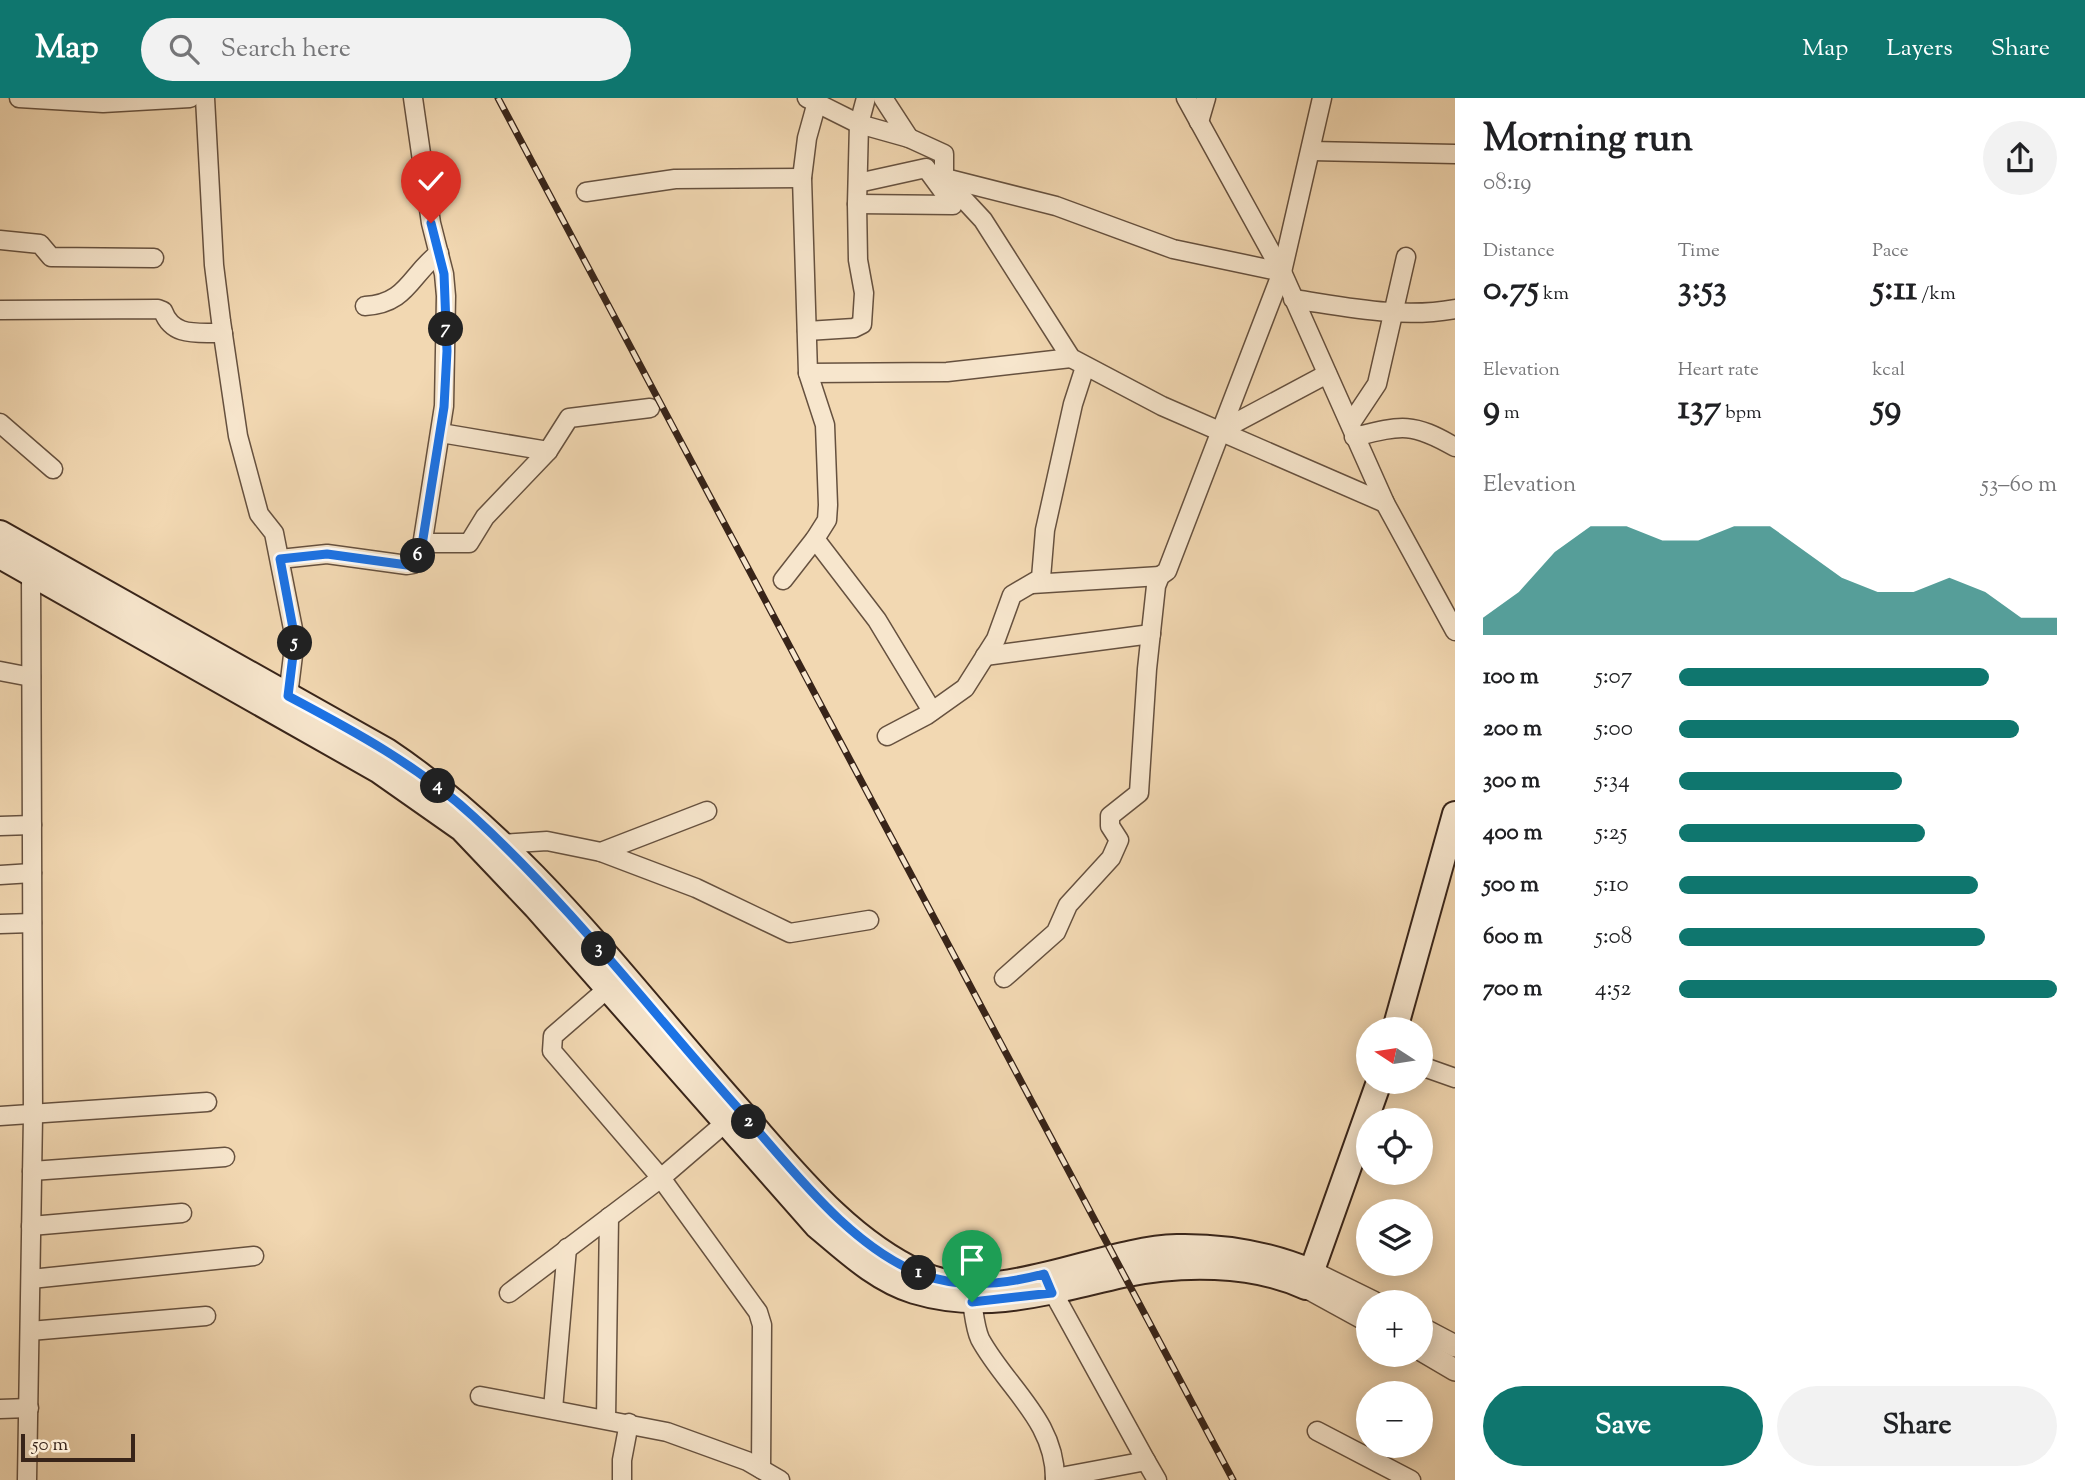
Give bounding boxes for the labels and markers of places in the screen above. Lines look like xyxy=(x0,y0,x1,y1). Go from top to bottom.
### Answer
pin xyxy=(401,151,461,223)
pin: 7 xyxy=(428,312,464,346)
pin: 6 xyxy=(400,538,436,574)
pin: 5 xyxy=(278,626,312,660)
pin: 4 xyxy=(420,768,456,804)
pin: 3 xyxy=(582,932,616,966)
pin: 2 xyxy=(732,1104,766,1140)
pin xyxy=(942,1230,1002,1302)
pin: 1 xyxy=(902,1256,936,1290)

